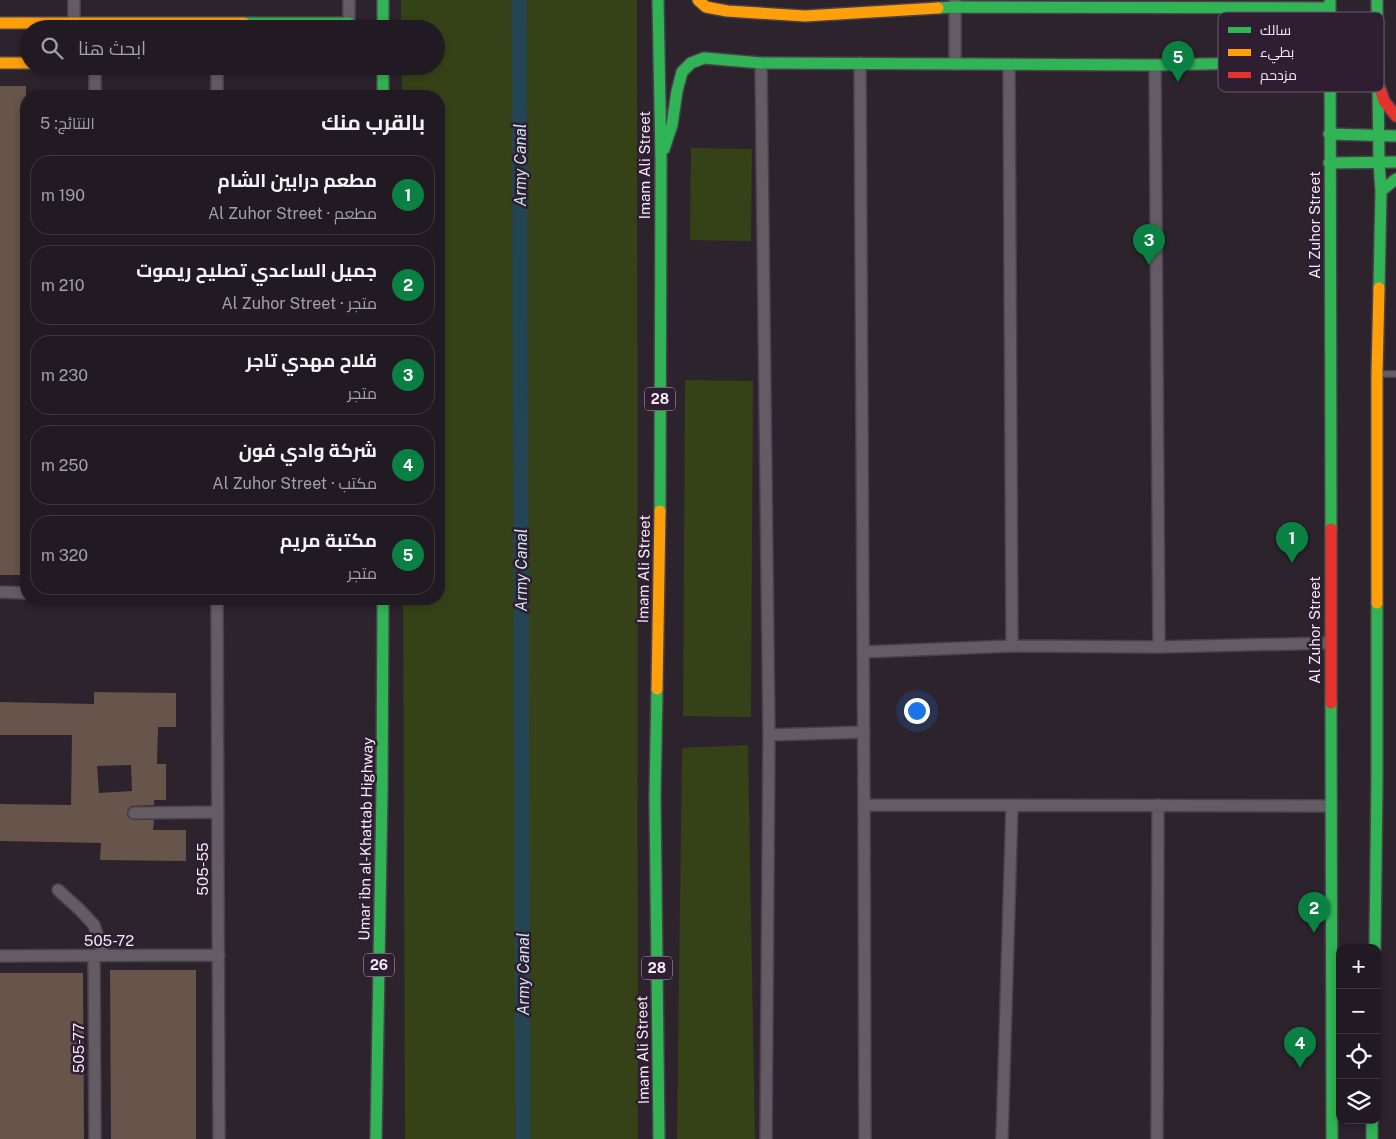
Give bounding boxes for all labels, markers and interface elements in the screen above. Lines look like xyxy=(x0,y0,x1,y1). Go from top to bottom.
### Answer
legend xyxy=(1218,12,1384,92)
search box xyxy=(20,20,445,75)
text: سالك xyxy=(1260,22,1291,38)
icon: search xyxy=(38,34,66,62)
text: ابحث هنا xyxy=(78,37,146,59)
pin: 5 xyxy=(1162,41,1194,82)
text: بطيء xyxy=(1260,44,1294,64)
text: مزدحم xyxy=(1260,67,1297,85)
text: بالقرب منك xyxy=(321,110,425,135)
street label: Imam Ali Street xyxy=(636,111,653,219)
text: النتائج: 5 xyxy=(40,114,95,133)
water label: Army Canal xyxy=(511,123,530,207)
text: مطعم درابين الشام xyxy=(217,169,377,191)
street label: Al Zuhor Street xyxy=(1306,171,1323,279)
text: 190 m xyxy=(41,186,85,205)
text: 1 xyxy=(405,186,411,205)
text: مطعم · Al Zuhor Street xyxy=(208,204,377,223)
pin: 3 xyxy=(1133,224,1165,265)
text: جميل الساعدي تصليح ريموت xyxy=(136,259,377,281)
text: 210 m xyxy=(41,276,85,295)
text: 2 xyxy=(403,276,413,295)
text: متجر · Al Zuhor Street xyxy=(221,294,377,313)
text: فلاح مهدي تاجر xyxy=(246,349,377,371)
text: 230 m xyxy=(41,366,88,385)
text: 3 xyxy=(403,366,413,385)
text: متجر xyxy=(348,384,377,403)
road number: 28 xyxy=(645,388,675,410)
text: شركة وادي فون xyxy=(239,439,377,461)
text: 250 m xyxy=(41,456,88,475)
text: 4 xyxy=(403,456,413,475)
text: مكتب · Al Zuhor Street xyxy=(212,474,377,493)
street label: Imam Ali Street xyxy=(634,514,653,623)
pin: 1 xyxy=(1276,522,1308,563)
water label: Army Canal xyxy=(512,528,531,612)
text: مكتبة مريم xyxy=(280,529,377,551)
text: 320 m xyxy=(41,546,88,565)
text: 5 xyxy=(403,546,413,565)
text: متجر xyxy=(348,564,377,583)
street label: Al Zuhor Street xyxy=(1306,576,1323,684)
your location xyxy=(904,698,930,724)
street label: Umar ibn al-Khattab Highway xyxy=(355,737,376,941)
street label: 505-55 xyxy=(194,842,211,896)
pin: 2 xyxy=(1298,892,1330,933)
street label: 505-72 xyxy=(84,932,134,949)
water label: Army Canal xyxy=(514,932,533,1016)
map controls xyxy=(1336,944,1381,1124)
button: + xyxy=(1336,944,1381,989)
road number: 26 xyxy=(364,954,394,976)
road number: 28 xyxy=(642,956,672,980)
button: − xyxy=(1336,989,1381,1034)
street label: Imam Ali Street xyxy=(633,996,652,1104)
street label: 505-77 xyxy=(70,1023,87,1073)
pin: 4 xyxy=(1284,1027,1316,1068)
button: locate xyxy=(1336,1034,1381,1079)
button: layers xyxy=(1336,1079,1381,1124)

